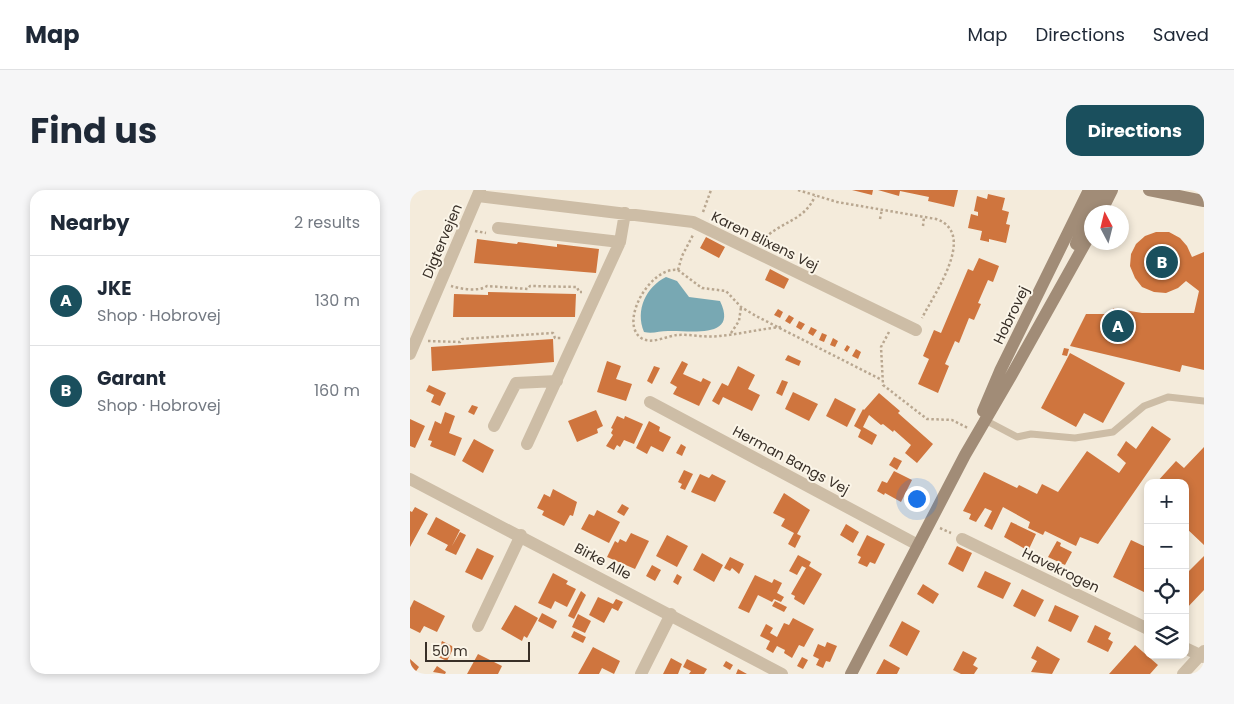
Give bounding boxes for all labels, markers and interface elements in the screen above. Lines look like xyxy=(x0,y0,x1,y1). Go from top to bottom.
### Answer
text: Map xyxy=(25,18,80,51)
text: Map xyxy=(968,22,1007,47)
text: Directions xyxy=(1035,22,1125,47)
text: Saved xyxy=(1153,22,1209,47)
button: Directions xyxy=(1066,105,1204,156)
text: Find us xyxy=(30,106,157,155)
street label: Digtervejen xyxy=(417,201,467,281)
north arrow xyxy=(1084,205,1129,250)
street label: Karen Blixens Vej xyxy=(708,206,822,276)
text: Nearby xyxy=(50,208,130,237)
text: 2 results xyxy=(294,211,360,234)
pin: B xyxy=(1146,243,1178,281)
text: JKE xyxy=(97,275,132,302)
street label: Hobrovej xyxy=(988,283,1034,347)
text: A xyxy=(60,289,72,312)
text: 130 m xyxy=(315,289,360,312)
text: Shop · Hobrovej xyxy=(97,304,221,327)
pin: A xyxy=(1102,307,1134,345)
text: Garant xyxy=(97,365,166,392)
text: B xyxy=(61,379,71,402)
text: 160 m xyxy=(314,379,360,402)
text: Shop · Hobrovej xyxy=(97,394,221,417)
street label: Herman Bangs Vej xyxy=(729,421,853,499)
map controls xyxy=(1144,479,1189,659)
button: + xyxy=(1144,479,1189,524)
your location xyxy=(904,486,930,512)
button: − xyxy=(1144,524,1189,569)
street label: Birke Alle xyxy=(571,538,635,585)
street label: Havekrogen xyxy=(1019,543,1103,597)
button: locate xyxy=(1144,569,1189,614)
button: layers xyxy=(1144,614,1189,659)
scale bar xyxy=(425,639,530,662)
text: 50 m xyxy=(432,641,468,661)

